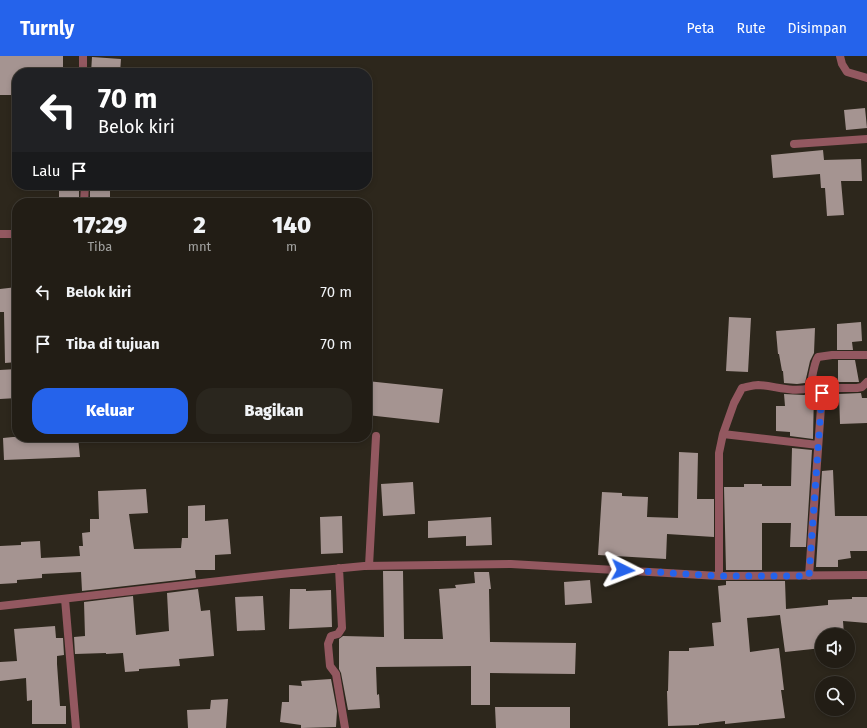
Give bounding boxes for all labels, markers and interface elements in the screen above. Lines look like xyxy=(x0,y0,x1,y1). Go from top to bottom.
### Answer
text: Turnly xyxy=(20,17,74,40)
text: Peta xyxy=(687,20,714,37)
text: Rute xyxy=(736,20,766,37)
text: Disimpan xyxy=(788,20,847,37)
text: 70 m xyxy=(98,82,157,115)
icon: left xyxy=(32,84,84,136)
text: Belok kiri xyxy=(98,116,175,138)
icon: arrive xyxy=(68,160,90,182)
text: Lalu xyxy=(32,162,60,180)
text: 17:29 xyxy=(73,211,127,239)
text: 2 xyxy=(193,211,206,239)
text: 140 xyxy=(272,211,311,239)
text: Tiba xyxy=(87,239,112,254)
text: mnt xyxy=(188,239,211,254)
text: m xyxy=(286,239,297,254)
icon: left xyxy=(32,281,54,303)
text: Belok kiri xyxy=(66,283,131,301)
text: 70 m xyxy=(320,283,352,301)
icon: arrive xyxy=(32,333,54,355)
text: Tiba di tujuan xyxy=(66,335,160,353)
text: 70 m xyxy=(320,335,352,353)
pin xyxy=(805,376,839,410)
icon: arrive xyxy=(811,382,833,404)
button: Keluar xyxy=(32,388,188,434)
button: Bagikan xyxy=(196,388,352,434)
position arrow xyxy=(602,549,644,591)
map controls xyxy=(815,628,855,716)
button: sound xyxy=(815,628,855,668)
button: search xyxy=(815,676,855,716)

